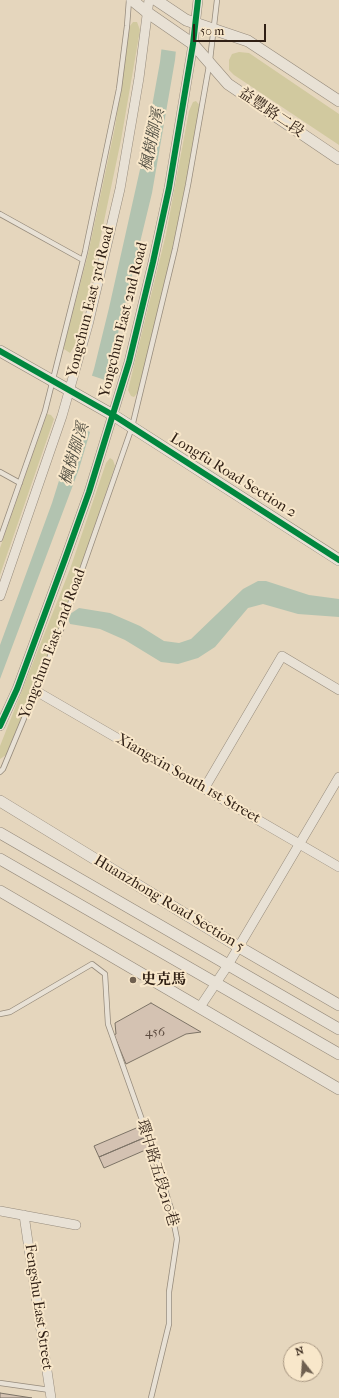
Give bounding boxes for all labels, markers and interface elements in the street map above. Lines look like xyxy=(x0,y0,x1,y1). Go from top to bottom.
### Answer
scale bar xyxy=(195,16,268,42)
text: 50 m xyxy=(200,24,224,38)
street label: 益豐路二段 xyxy=(235,85,307,141)
water label: 楓樹腳溪 xyxy=(137,107,169,173)
street label: Yongchun East 3rd Road xyxy=(63,224,119,380)
street label: Yongchun East 2nd Road xyxy=(96,240,152,400)
water label: 楓樹腳溪 xyxy=(56,421,94,487)
street label: Longfu Road Section 2 xyxy=(167,430,299,522)
street label: Yongchun East 2nd Road xyxy=(16,566,90,722)
street label: Xiangxin South 1st Street xyxy=(113,730,263,828)
street label: Huanzhong Road Section 5 xyxy=(91,852,247,956)
place label: 史克馬 xyxy=(141,971,186,989)
marker: 史克馬 xyxy=(128,975,138,985)
house number: 456 xyxy=(145,1025,165,1041)
street label: 環中路五段210巷 xyxy=(132,1117,182,1229)
street label: Fengshu East Street xyxy=(20,1243,56,1371)
north arrow xyxy=(283,1342,323,1382)
text: N xyxy=(294,1344,306,1358)

